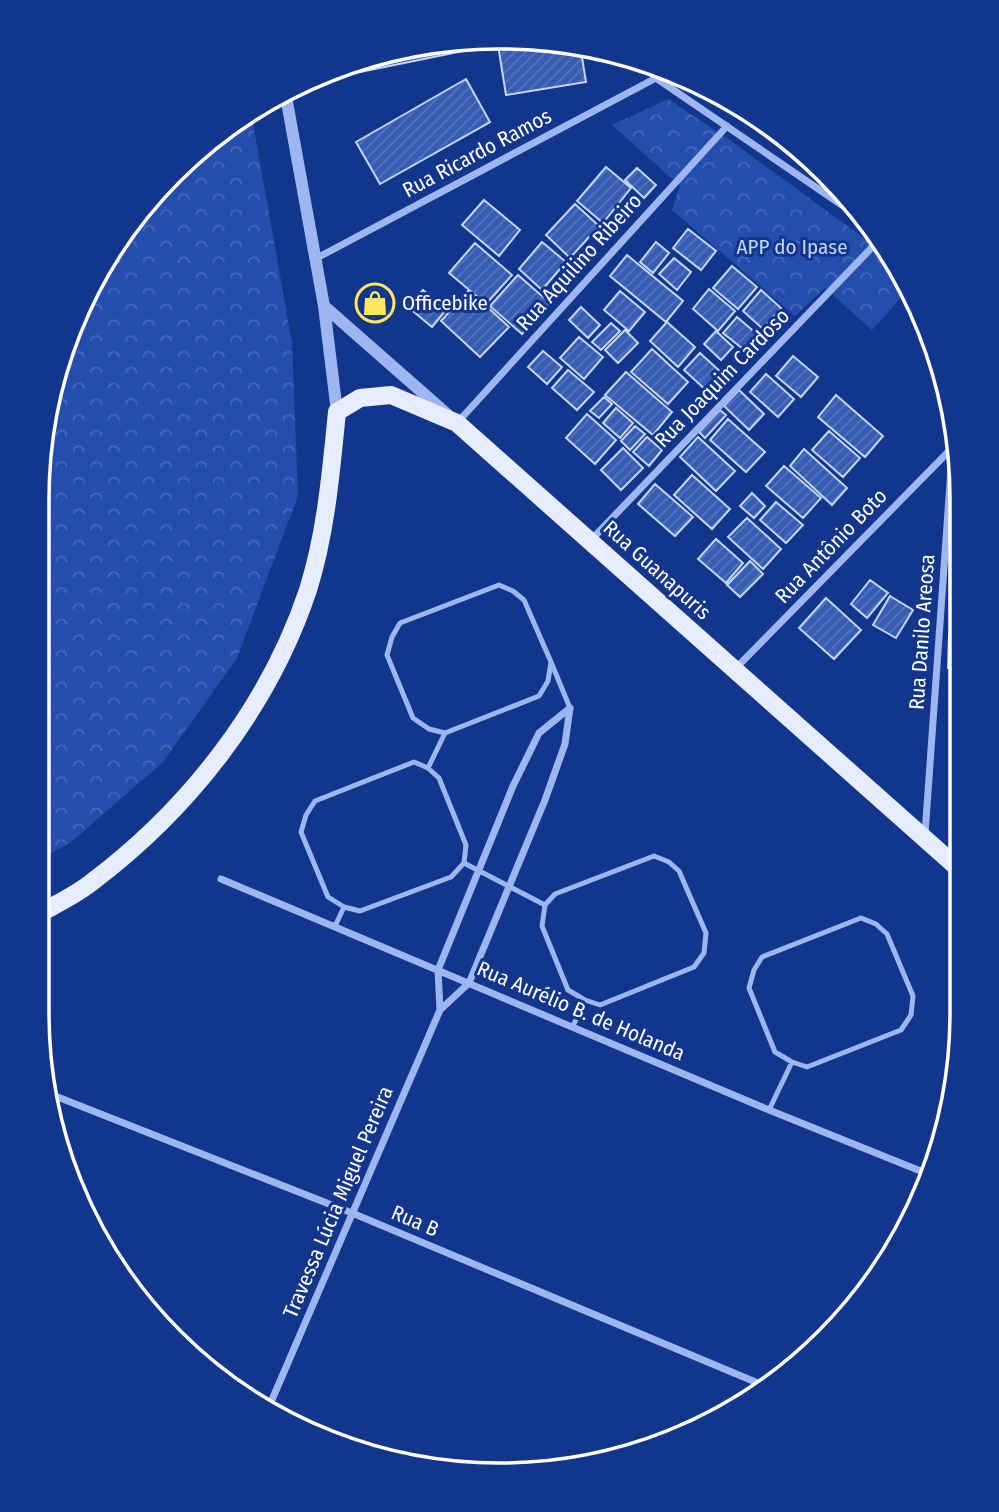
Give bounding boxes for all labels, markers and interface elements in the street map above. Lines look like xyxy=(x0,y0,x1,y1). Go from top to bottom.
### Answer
street label: Rua Ricardo Ramos xyxy=(398,103,556,203)
street label: Rua Aquilino Ribeiro xyxy=(511,188,647,336)
park label: APP do Ipase xyxy=(736,234,848,260)
shop icon: Officebike xyxy=(354,282,396,324)
place label: Officebike xyxy=(402,290,488,316)
street label: Rua Joaquim Cardoso xyxy=(649,303,795,453)
street label: Rua Antônio Boto xyxy=(770,483,892,609)
street label: Rua Guanapuris xyxy=(598,515,716,625)
street label: Rua Danilo Areosa xyxy=(904,553,940,711)
street label: Rua Aurélio B. de Holanda xyxy=(473,955,689,1067)
street label: Travessa Lúcia Miguel Pereira xyxy=(277,1082,399,1322)
street label: Rua B xyxy=(387,1199,443,1243)

